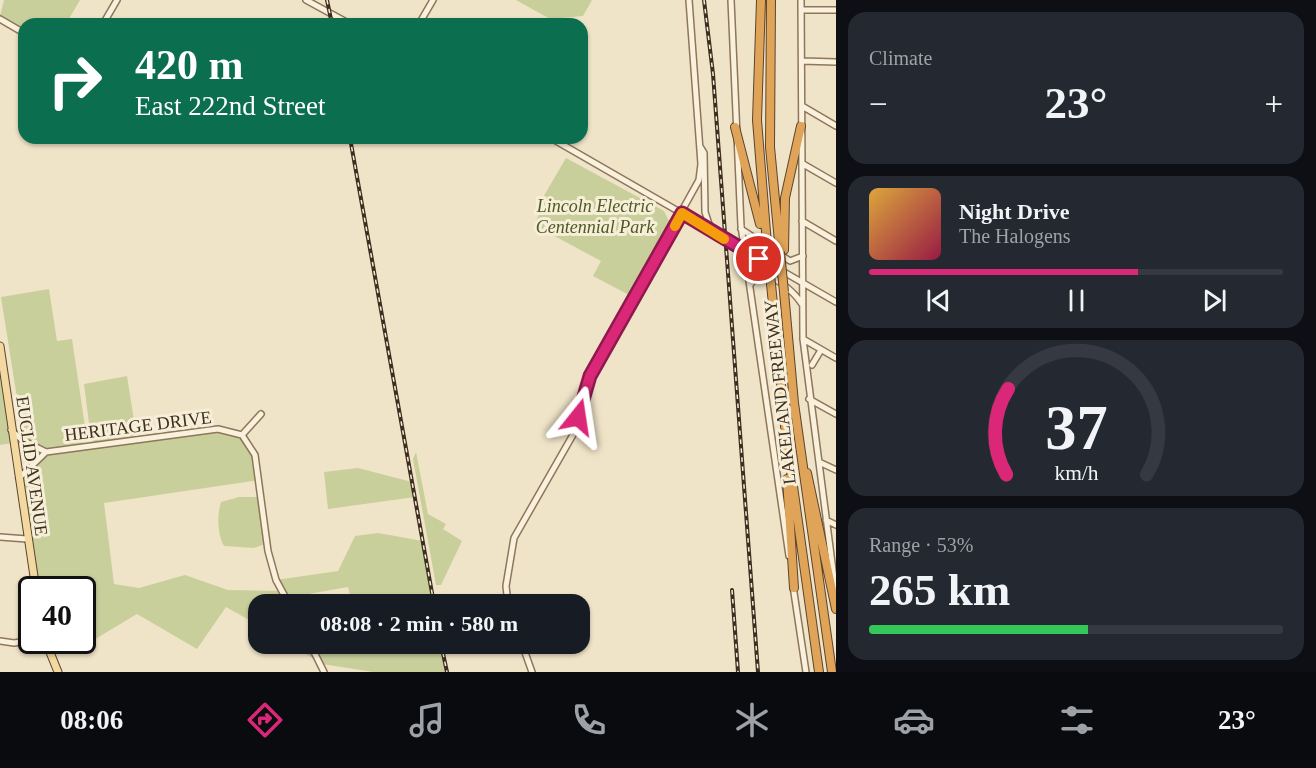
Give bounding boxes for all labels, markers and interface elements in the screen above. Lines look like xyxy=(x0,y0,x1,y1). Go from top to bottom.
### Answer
icon: right xyxy=(36,42,114,120)
text: 420 m xyxy=(135,42,244,88)
text: Climate xyxy=(869,47,932,69)
text: 23° xyxy=(1045,78,1108,128)
text: − xyxy=(869,86,888,122)
text: + xyxy=(1264,86,1283,122)
text: East 222nd Street xyxy=(135,91,325,121)
park label: Lincoln Electric Centennial Park xyxy=(536,196,655,237)
text: Night Drive xyxy=(959,199,1070,224)
text: The Halogens xyxy=(959,225,1071,247)
pin xyxy=(733,233,784,284)
icon: arrive xyxy=(742,242,775,275)
icon: previous xyxy=(922,284,955,317)
icon: pause xyxy=(1060,284,1093,317)
icon: next xyxy=(1198,284,1231,317)
street label: LAKELAND FREEWAY xyxy=(760,299,800,485)
position arrow xyxy=(546,385,610,449)
text: 37 xyxy=(1045,393,1107,462)
street label: EUCLID AVENUE xyxy=(12,395,52,537)
street label: HERITAGE DRIVE xyxy=(63,407,213,445)
text: km/h xyxy=(1054,461,1098,485)
text: Range · 53% xyxy=(869,534,973,556)
text: 265 km xyxy=(869,565,1010,615)
speed limit sign: 40 xyxy=(18,576,96,654)
text: 08:08 · 2 min · 580 m xyxy=(320,611,518,636)
icon: directions xyxy=(244,699,286,741)
icon: music xyxy=(406,699,448,741)
icon: phone xyxy=(568,699,610,741)
icon: climate xyxy=(731,699,773,741)
icon: car xyxy=(893,699,935,741)
icon: filters xyxy=(1056,699,1098,741)
text: 08:06 xyxy=(60,705,123,735)
text: 23° xyxy=(1218,705,1256,735)

